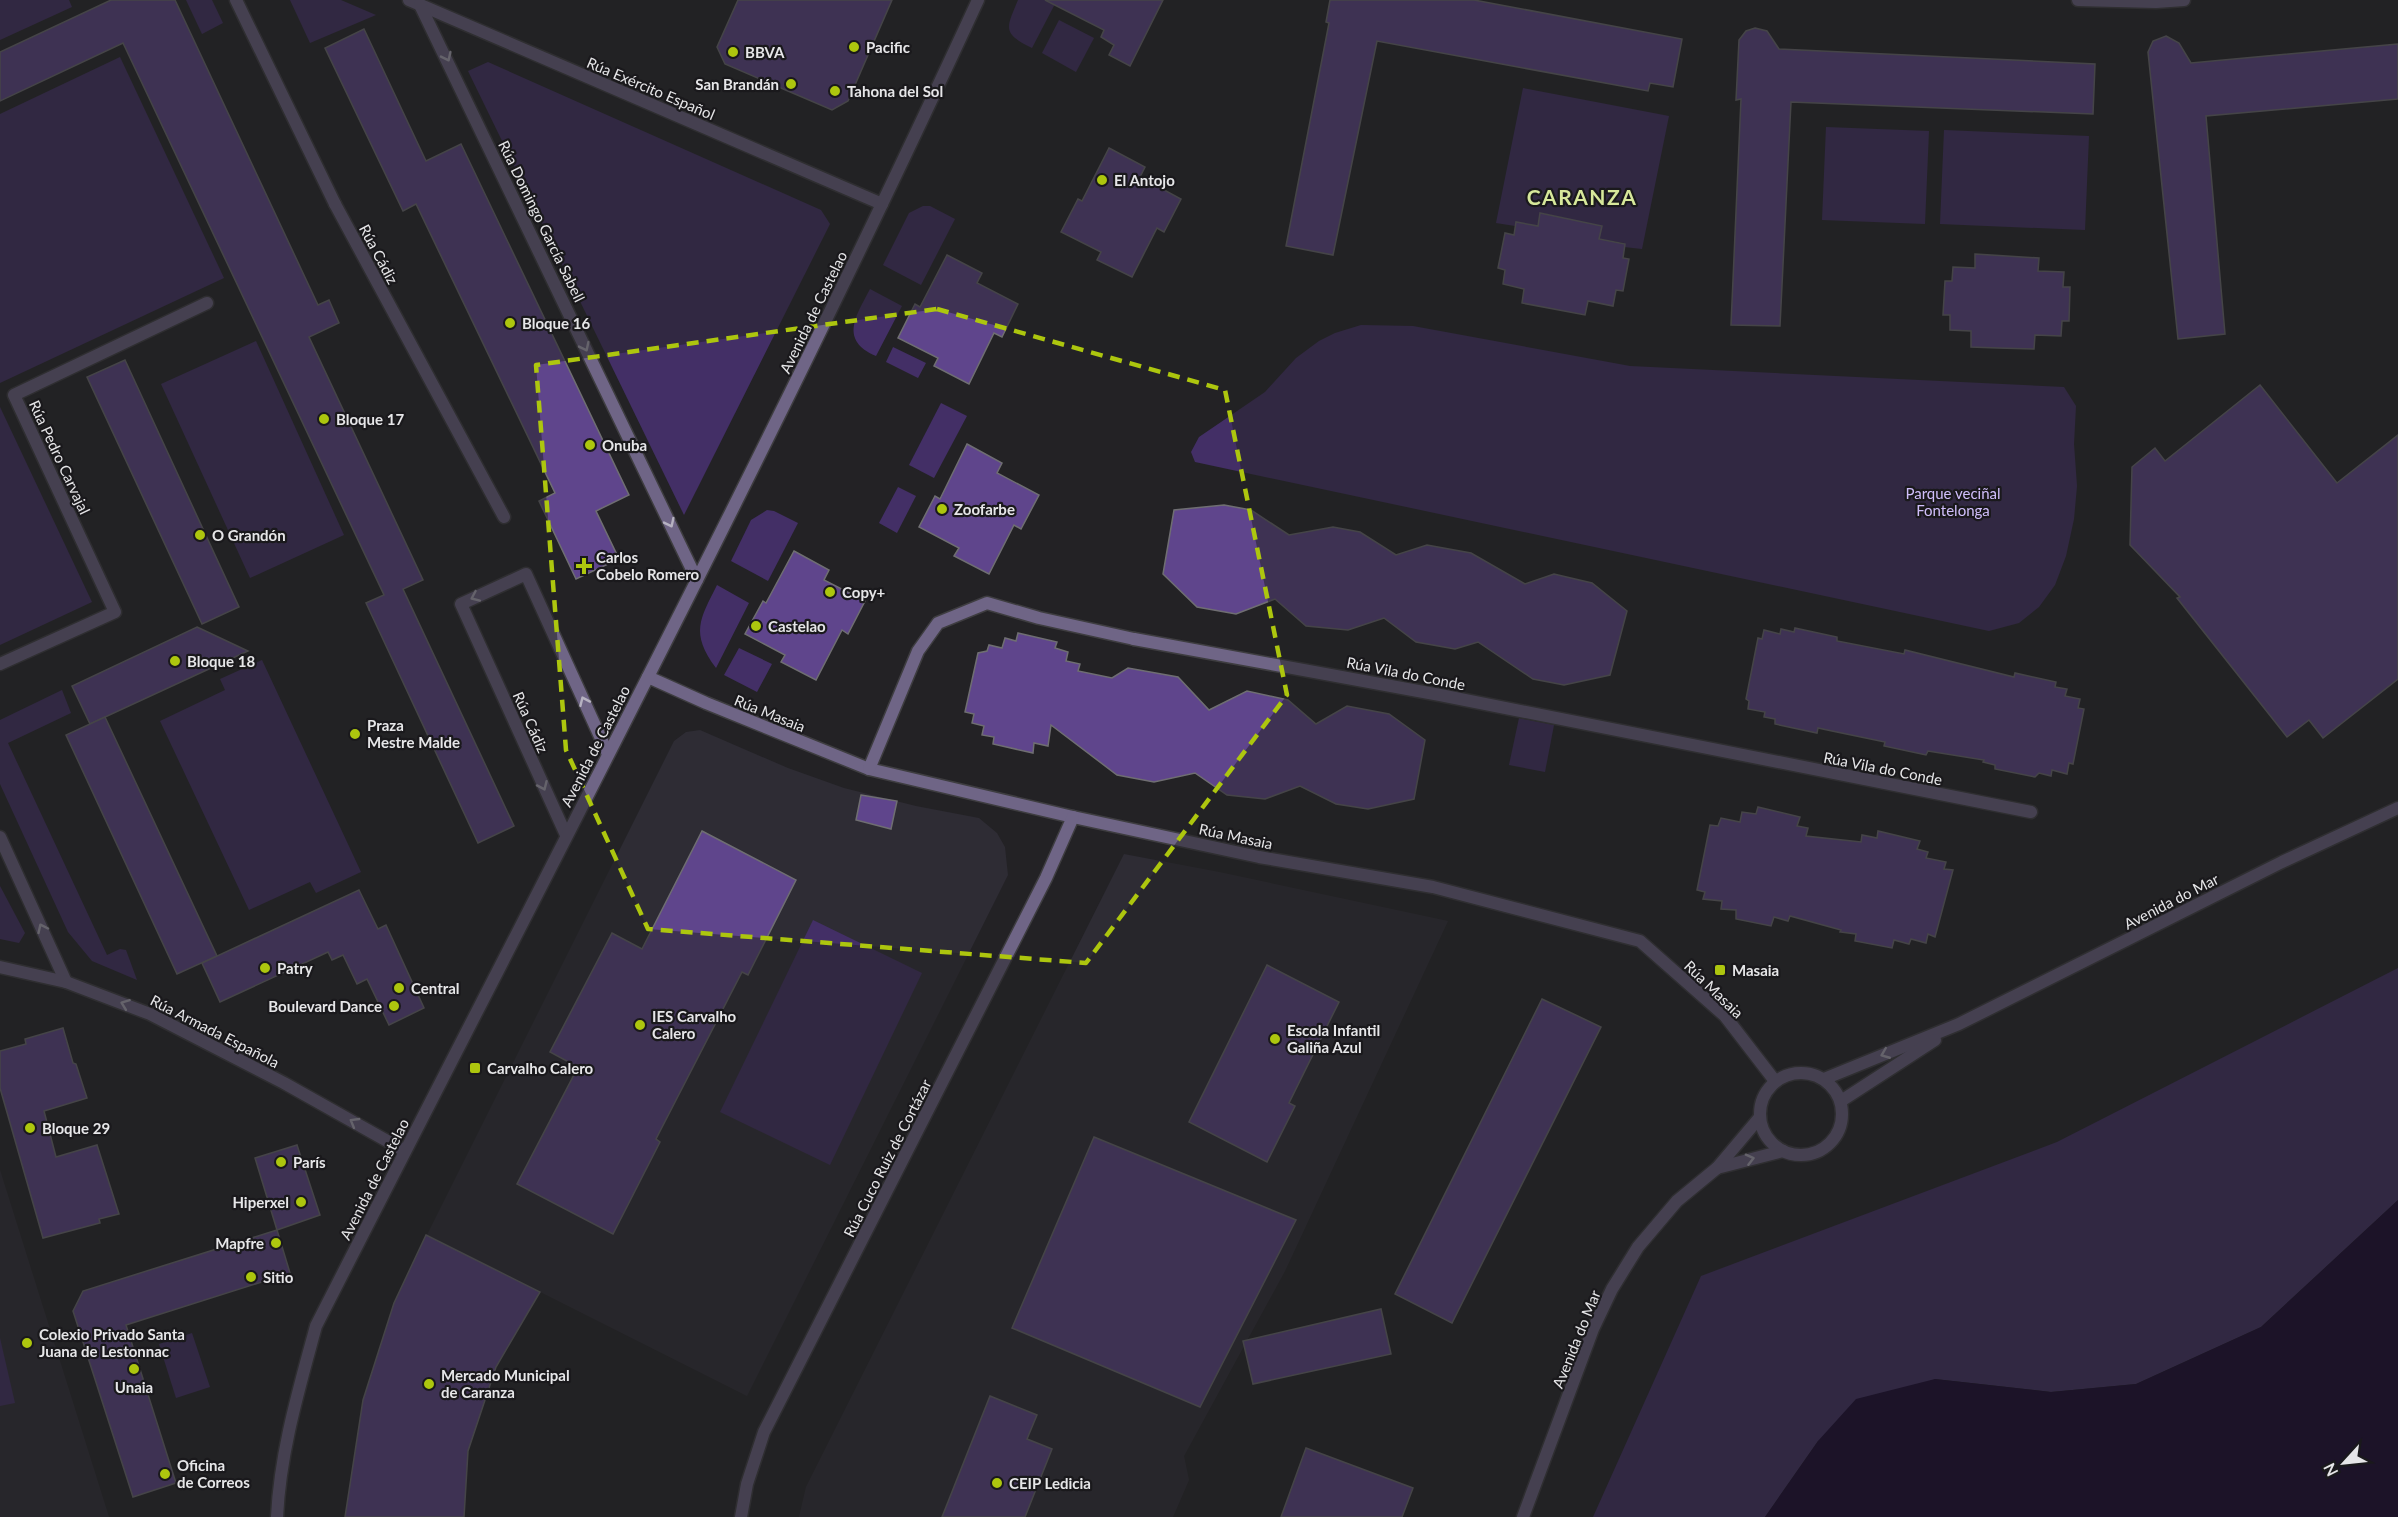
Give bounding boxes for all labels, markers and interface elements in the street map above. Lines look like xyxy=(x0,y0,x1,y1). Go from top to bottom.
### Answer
place label: Pacific xyxy=(866,38,910,56)
marker: Pacific xyxy=(847,40,861,54)
place label: BBVA xyxy=(745,43,785,61)
marker: BBVA xyxy=(726,45,740,59)
one-way arrow xyxy=(439,51,451,62)
street label: Rúa Exército Español xyxy=(584,53,718,123)
place label: San Brandán xyxy=(695,75,779,93)
marker: San Brandán xyxy=(784,77,798,91)
place label: Tahona del Sol xyxy=(847,82,943,100)
marker: Tahona del Sol xyxy=(828,84,842,98)
street label: Rúa Domingo García Sabell xyxy=(495,137,589,305)
place label: El Antojo xyxy=(1114,171,1175,189)
marker: El Antojo xyxy=(1095,173,1109,187)
district label: CARANZA xyxy=(1527,184,1637,209)
street label: Rúa Cádiz xyxy=(356,221,402,287)
street label: Avenida de Castelao xyxy=(776,248,850,376)
place label: Bloque 16 xyxy=(522,314,590,332)
marker: Bloque 16 xyxy=(503,316,517,330)
one-way arrow xyxy=(578,340,590,351)
street label: Rúa Pedro Carvajal xyxy=(26,397,94,517)
place label: Bloque 17 xyxy=(336,410,404,428)
marker: Bloque 17 xyxy=(317,412,331,426)
place label: Onuba xyxy=(602,436,647,454)
marker: Onuba xyxy=(583,438,597,452)
park label: Parque veciñal Fontelonga xyxy=(1905,484,2001,519)
place label: Zoofarbe xyxy=(954,500,1015,518)
marker: Zoofarbe xyxy=(935,502,949,516)
one-way arrow xyxy=(662,516,674,527)
place label: O Grandón xyxy=(212,526,286,544)
marker: O Grandón xyxy=(193,528,207,542)
place label: Carlos Cobelo Romero xyxy=(596,548,700,583)
marker: Carlos Cobelo Romero xyxy=(577,559,591,573)
place label: Copy+ xyxy=(842,583,886,601)
marker: Copy+ xyxy=(823,585,837,599)
one-way arrow xyxy=(471,590,482,602)
place label: Castelao xyxy=(768,617,826,635)
marker: Castelao xyxy=(749,619,763,633)
place label: Bloque 18 xyxy=(187,652,255,670)
street label: Rúa Vila do Conde xyxy=(1345,653,1467,693)
marker: Bloque 18 xyxy=(168,654,182,668)
street label: Avenida de Castelao xyxy=(557,682,633,810)
street label: Rúa Cádiz xyxy=(510,689,553,756)
street label: Rúa Masaia xyxy=(732,691,808,735)
one-way arrow xyxy=(579,696,591,707)
place label: Praza Mestre Malde xyxy=(367,716,460,751)
marker: Praza Mestre Malde xyxy=(348,727,362,741)
street label: Rúa Vila do Conde xyxy=(1822,748,1944,788)
one-way arrow xyxy=(536,780,548,791)
street label: Rúa Masaia xyxy=(1197,819,1275,853)
street label: Avenida do Mar xyxy=(2121,869,2222,933)
one-way arrow xyxy=(37,924,49,935)
street label: Rúa Masaia xyxy=(1681,957,1747,1021)
place label: Patry xyxy=(277,959,313,977)
marker: Patry xyxy=(258,961,272,975)
place label: Masaia xyxy=(1732,961,1779,979)
marker: Masaia xyxy=(1713,963,1727,977)
place label: Central xyxy=(411,979,460,997)
marker: Central xyxy=(392,981,406,995)
street label: Rúa Armada Española xyxy=(148,991,282,1071)
place label: Boulevard Dance xyxy=(268,997,382,1015)
one-way arrow xyxy=(120,999,131,1011)
marker: Boulevard Dance xyxy=(387,999,401,1013)
place label: IES Carvalho Calero xyxy=(652,1007,737,1042)
marker: IES Carvalho Calero xyxy=(633,1018,647,1032)
place label: Escola Infantil Galiña Azul xyxy=(1287,1021,1380,1056)
marker: Escola Infantil Galiña Azul xyxy=(1268,1032,1282,1046)
one-way arrow xyxy=(1880,1047,1891,1059)
place label: Carvalho Calero xyxy=(487,1059,594,1077)
marker: Carvalho Calero xyxy=(468,1061,482,1075)
street label: Rúa Cuco Ruiz de Cortázar xyxy=(839,1076,935,1240)
street label: Avenida de Castelao xyxy=(336,1115,412,1243)
one-way arrow xyxy=(350,1118,361,1129)
place label: Bloque 29 xyxy=(42,1119,110,1137)
marker: Bloque 29 xyxy=(23,1121,37,1135)
place label: París xyxy=(293,1153,326,1171)
one-way arrow xyxy=(1745,1154,1755,1167)
marker: París xyxy=(274,1155,288,1169)
place label: Hiperxel xyxy=(232,1193,289,1211)
marker: Hiperxel xyxy=(294,1195,308,1209)
place label: Mapfre xyxy=(215,1234,264,1252)
marker: Mapfre xyxy=(269,1236,283,1250)
place label: Sitio xyxy=(263,1268,294,1286)
marker: Sitio xyxy=(244,1270,258,1284)
street label: Avenida do Mar xyxy=(1548,1287,1604,1391)
place label: Colexio Privado Santa Juana de Lestonnac xyxy=(39,1325,185,1360)
marker: Colexio Privado Santa Juana de Lestonnac xyxy=(20,1336,34,1350)
marker: Unaia xyxy=(127,1362,141,1376)
place label: Mercado Municipal de Caranza xyxy=(441,1366,570,1401)
marker: Mercado Municipal de Caranza xyxy=(422,1377,436,1391)
place label: Unaia xyxy=(115,1378,153,1396)
north arrow xyxy=(2314,1433,2374,1493)
place label: Oficina de Correos xyxy=(177,1456,250,1491)
text: N xyxy=(2319,1460,2341,1480)
marker: Oficina de Correos xyxy=(158,1467,172,1481)
place label: CEIP Ledicia xyxy=(1009,1474,1091,1492)
marker: CEIP Ledicia xyxy=(990,1476,1004,1490)

